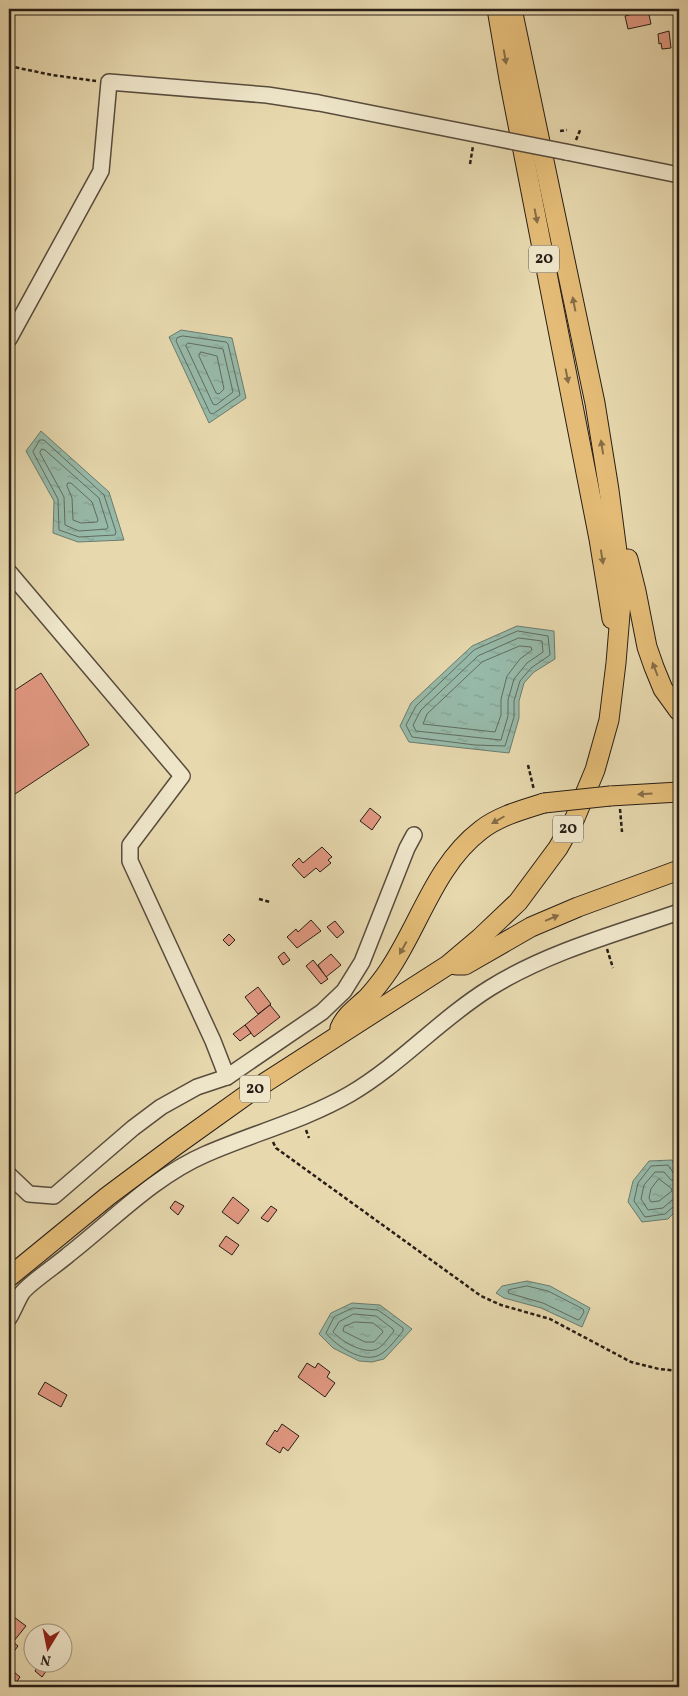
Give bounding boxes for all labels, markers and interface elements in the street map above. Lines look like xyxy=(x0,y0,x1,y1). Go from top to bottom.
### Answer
one-way arrow xyxy=(502,49,510,65)
one-way arrow xyxy=(532,209,540,224)
road number: 20 xyxy=(529,245,559,272)
one-way arrow xyxy=(569,296,577,312)
one-way arrow xyxy=(563,368,571,383)
one-way arrow xyxy=(598,439,606,455)
one-way arrow xyxy=(598,550,606,566)
one-way arrow xyxy=(651,661,659,676)
one-way arrow xyxy=(636,790,652,798)
one-way arrow xyxy=(491,816,506,824)
road number: 20 xyxy=(553,816,583,842)
one-way arrow xyxy=(545,913,559,921)
one-way arrow xyxy=(398,941,407,954)
road number: 20 xyxy=(240,1076,270,1102)
north arrow xyxy=(22,1624,72,1674)
text: N xyxy=(39,1649,53,1670)

